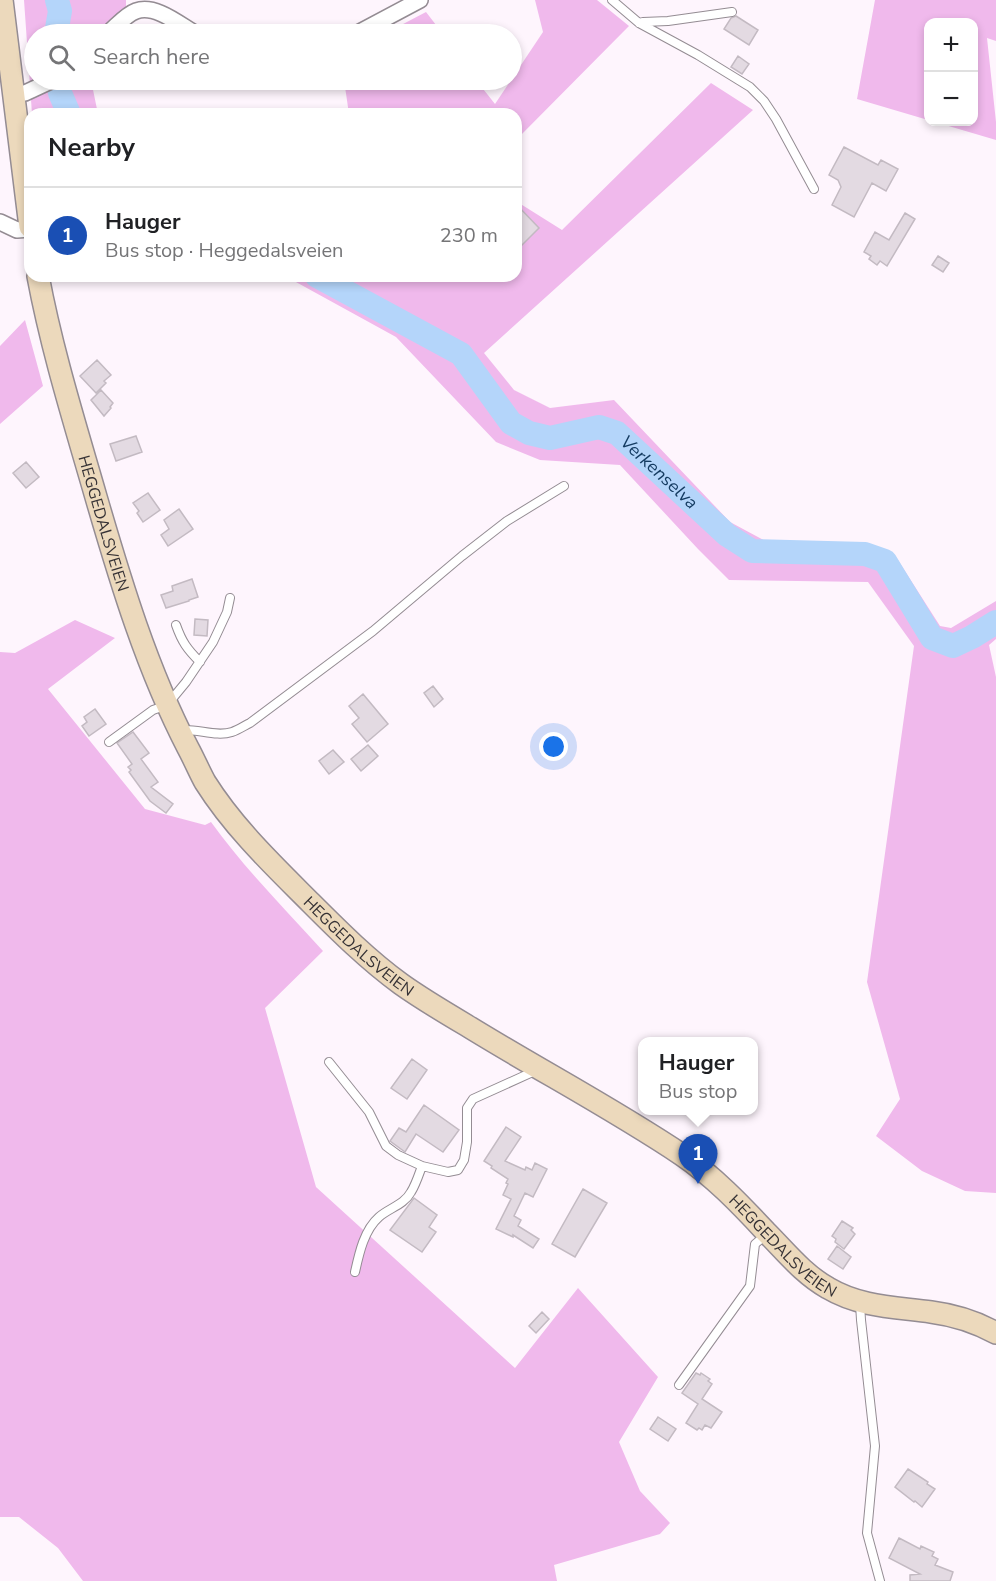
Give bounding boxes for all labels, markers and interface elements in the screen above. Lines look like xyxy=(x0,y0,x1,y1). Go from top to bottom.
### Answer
map controls xyxy=(924,18,978,126)
button: + xyxy=(924,18,978,72)
search box xyxy=(24,24,522,90)
icon: search xyxy=(45,41,78,74)
text: Search here xyxy=(93,42,210,72)
button: − xyxy=(924,72,978,126)
text: Nearby xyxy=(48,130,135,165)
text: Hauger xyxy=(105,207,181,237)
text: 1 xyxy=(62,222,74,249)
text: 230 m xyxy=(440,222,498,249)
text: Bus stop · Heggedalsveien xyxy=(105,237,343,264)
water label: Verkenselva xyxy=(615,430,703,514)
street label: HEGGEDALSVEIEN xyxy=(72,453,134,594)
your location xyxy=(539,732,568,761)
street label: HEGGEDALSVEIEN xyxy=(298,892,418,1002)
popup xyxy=(638,1037,758,1115)
text: Hauger xyxy=(659,1048,734,1078)
text: Bus stop xyxy=(659,1078,737,1105)
pin: 1 xyxy=(678,1134,718,1184)
street label: HEGGEDALSVEIEN xyxy=(724,1190,841,1303)

